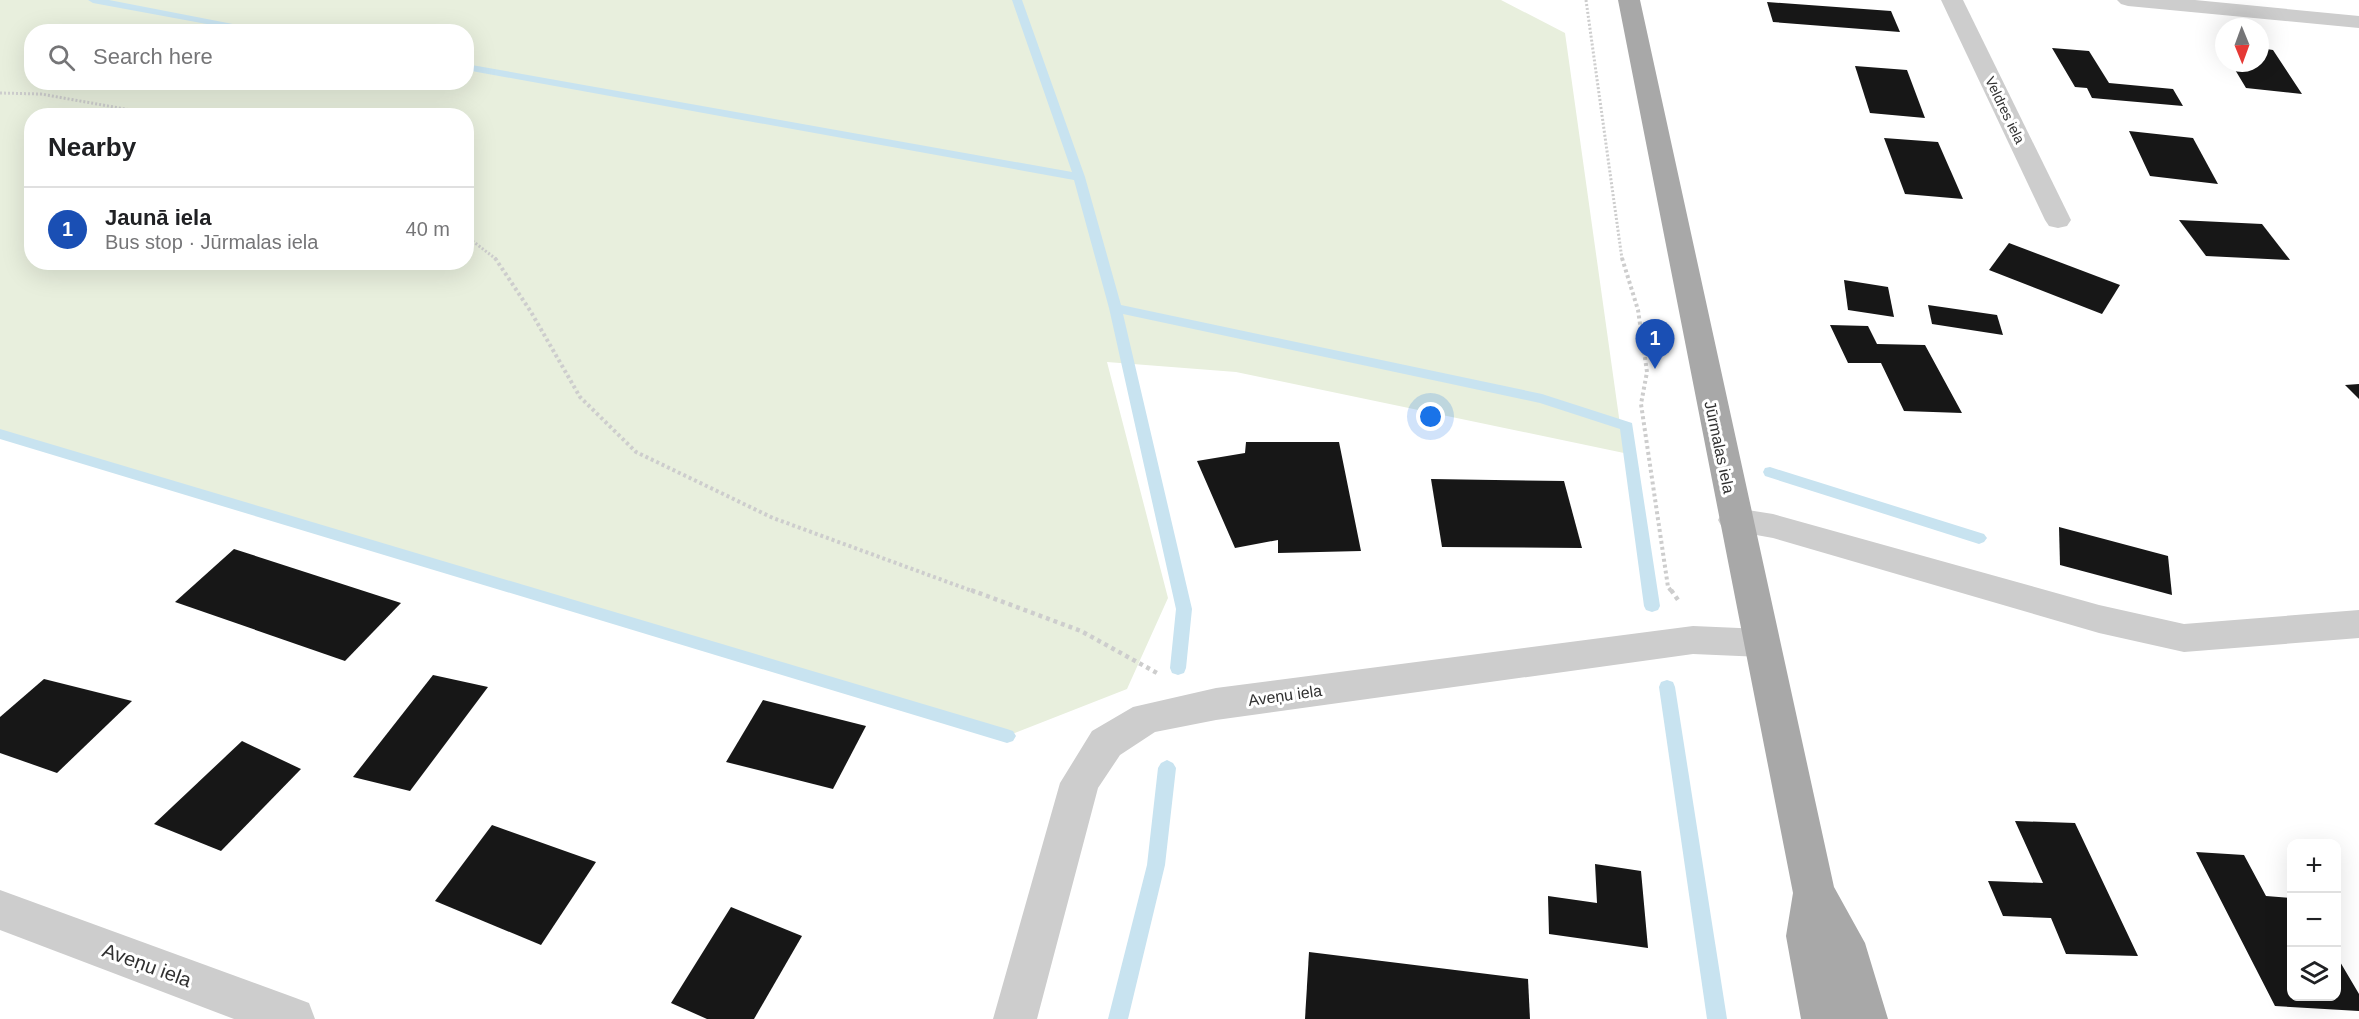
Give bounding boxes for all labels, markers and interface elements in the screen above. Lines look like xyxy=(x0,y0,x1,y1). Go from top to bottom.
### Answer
north arrow xyxy=(2215,18,2269,72)
search box xyxy=(24,24,474,90)
icon: search xyxy=(45,41,78,74)
text: Search here xyxy=(93,44,213,69)
street label: Veldres iela xyxy=(1982,74,2028,146)
text: Nearby xyxy=(48,132,136,162)
text: Jaunā iela xyxy=(105,205,211,230)
text: 1 xyxy=(62,218,73,240)
text: 40 m xyxy=(406,218,450,240)
text: Bus stop · Jūrmalas iela xyxy=(105,231,318,253)
pin: 1 xyxy=(1636,320,1674,369)
street label: Jūrmalas iela xyxy=(1701,399,1738,495)
your location xyxy=(1416,402,1445,431)
street label: Aveņu iela xyxy=(1247,682,1323,709)
map controls xyxy=(2287,839,2341,1001)
button: + xyxy=(2287,839,2341,893)
button: − xyxy=(2287,893,2341,947)
street label: Aveņu iela xyxy=(100,939,195,992)
button: layers xyxy=(2287,947,2341,1001)

